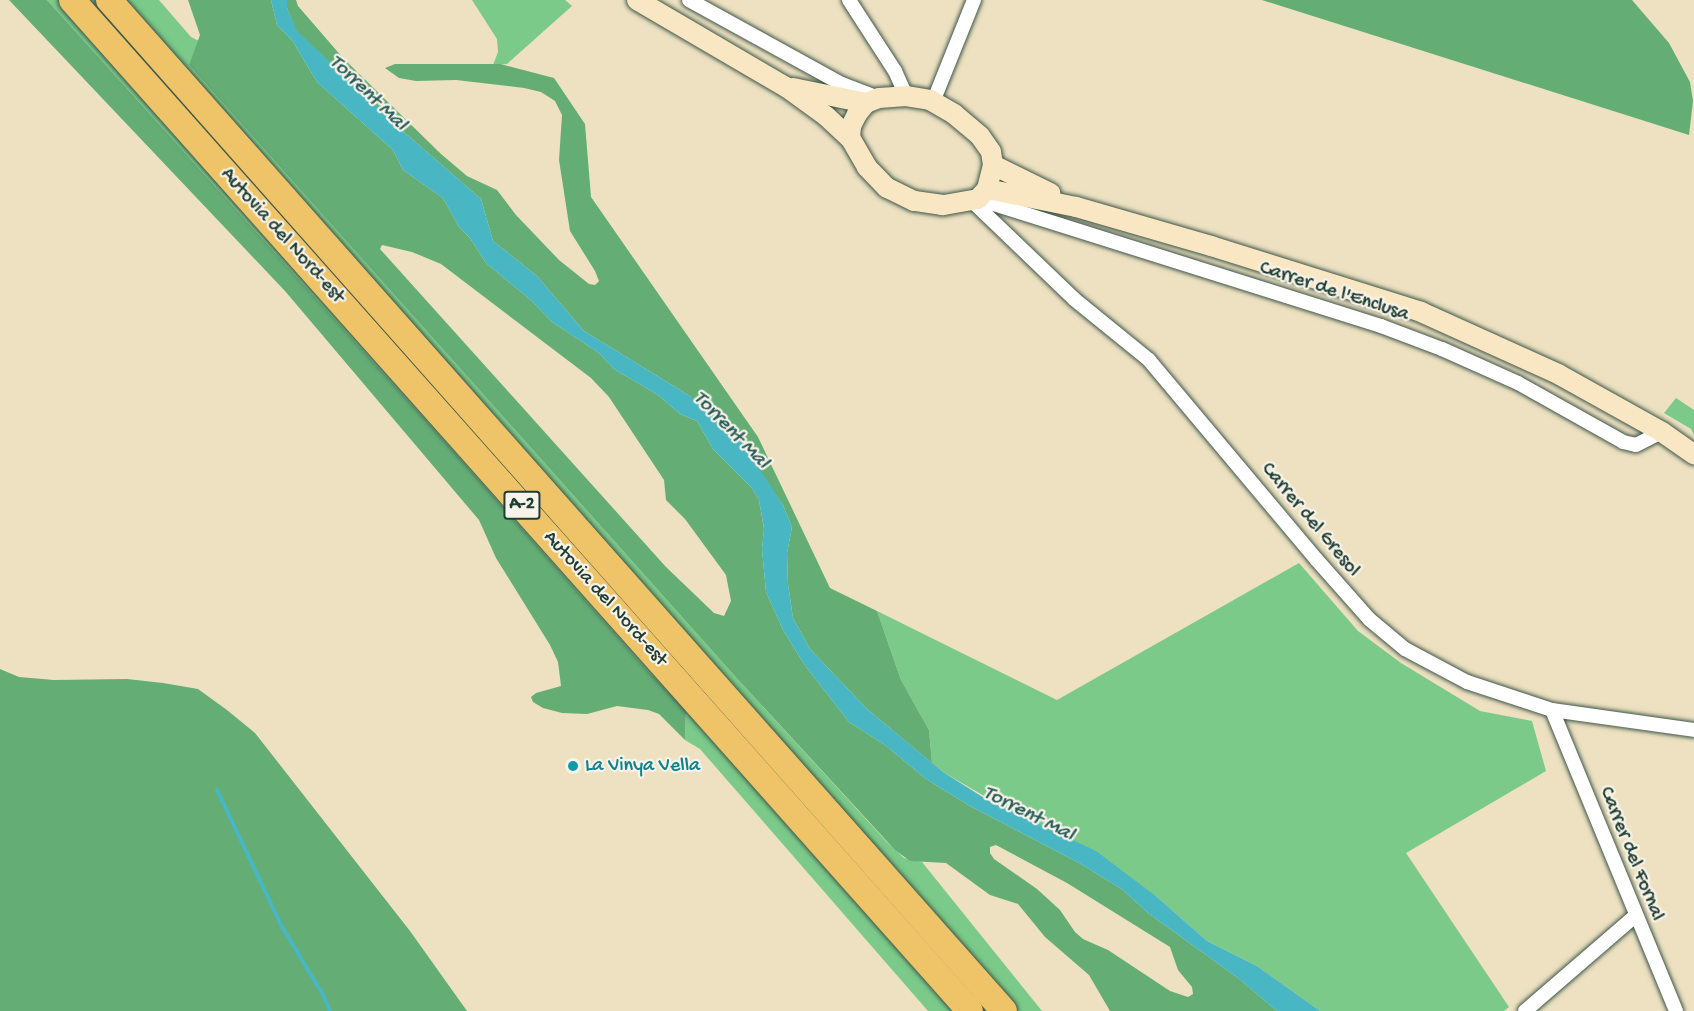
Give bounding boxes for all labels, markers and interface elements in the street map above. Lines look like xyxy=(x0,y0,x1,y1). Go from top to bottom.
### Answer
water label: Torrent Mal xyxy=(323,51,411,137)
street label: Autovia del Nord-est xyxy=(215,163,349,309)
street label: Carrer de l'Enclusa xyxy=(1256,257,1412,327)
water label: Torrent Mal xyxy=(687,387,773,475)
street label: Carrer del Gresol xyxy=(1255,458,1365,582)
road number: A-2 xyxy=(502,490,542,520)
street label: Autovia del Nord-est xyxy=(538,526,672,672)
place label: La Vinya Vella xyxy=(585,754,700,778)
marker: La Vinya Vella xyxy=(566,759,580,773)
water label: Torrent Mal xyxy=(978,781,1078,849)
street label: Carrer del Fornal xyxy=(1593,784,1669,924)

